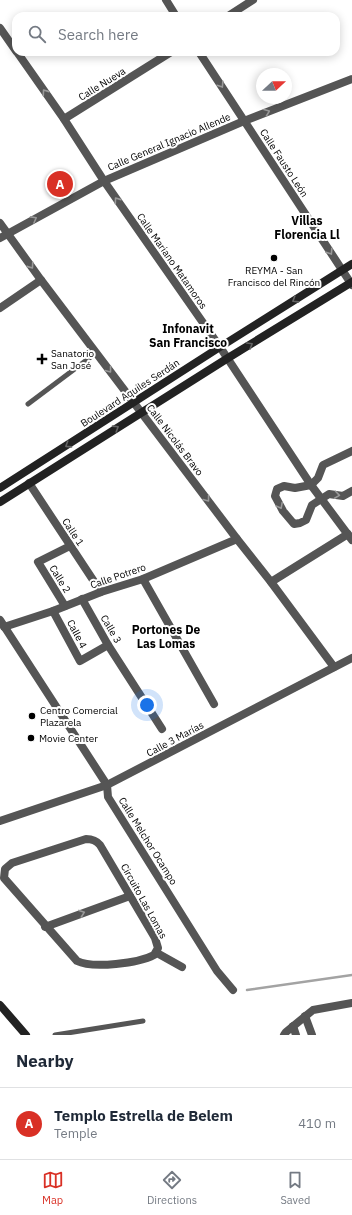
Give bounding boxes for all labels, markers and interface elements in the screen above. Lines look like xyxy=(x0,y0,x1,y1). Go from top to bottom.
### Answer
search box xyxy=(12,12,340,56)
icon: search xyxy=(26,23,48,45)
text: Search here xyxy=(58,25,138,44)
street label: Calle Nueva xyxy=(76,64,129,104)
north arrow xyxy=(256,68,292,104)
one-way arrow xyxy=(216,81,223,88)
one-way arrow xyxy=(42,89,50,96)
one-way arrow xyxy=(263,109,270,117)
street label: Calle General Ignacio Allende xyxy=(105,110,233,174)
street label: Calle Fausto León xyxy=(257,126,311,200)
pin: A xyxy=(47,169,73,199)
one-way arrow xyxy=(114,197,122,204)
street label: Calle Mariano Matamoros xyxy=(134,211,210,312)
district label: Villas Florencia Ll xyxy=(274,213,340,242)
one-way arrow xyxy=(30,216,37,223)
one-way arrow xyxy=(325,248,333,255)
marker: REYMA - San Francisco del Rincón xyxy=(269,253,279,263)
one-way arrow xyxy=(26,262,33,269)
place label: REYMA - San Francisco del Rincón xyxy=(228,264,320,289)
one-way arrow xyxy=(292,295,299,302)
district label: Infonavit San Francisco xyxy=(149,321,227,350)
one-way arrow xyxy=(246,342,253,349)
place label: Sanatorio San José xyxy=(51,347,94,372)
marker: Sanatorio San José xyxy=(36,353,48,365)
street label: Boulevard Aquiles Serdán xyxy=(78,356,182,430)
one-way arrow xyxy=(104,366,111,373)
street label: Calle Nicolás Bravo xyxy=(144,402,206,479)
one-way arrow xyxy=(112,426,119,433)
one-way arrow xyxy=(65,440,72,448)
one-way arrow xyxy=(333,490,340,499)
one-way arrow xyxy=(202,495,209,502)
one-way arrow xyxy=(276,502,283,509)
street label: Calle 1 xyxy=(59,516,87,548)
street label: Calle Potrero xyxy=(88,560,148,592)
street label: Calle 2 xyxy=(46,562,74,596)
street label: Calle 3 xyxy=(98,612,124,646)
street label: Calle 4 xyxy=(64,617,90,651)
district label: Portones De Las Lomas xyxy=(132,622,201,651)
your location xyxy=(137,695,157,715)
place label: Centro Comercial Plazarela xyxy=(40,704,118,729)
marker: Centro Comercial Plazarela xyxy=(27,711,37,721)
street label: Calle 3 Marías xyxy=(144,718,206,760)
place label: Movie Center xyxy=(39,732,98,745)
marker: Movie Center xyxy=(26,733,36,743)
street label: Calle Melchor Ocampo xyxy=(116,795,180,888)
street label: Circuito Las Lomas xyxy=(118,861,170,941)
one-way arrow xyxy=(78,910,85,918)
text: Nearby xyxy=(16,1050,74,1072)
text: Templo Estrella de Belem xyxy=(54,1106,233,1125)
text: A xyxy=(25,1115,33,1132)
text: 410 m xyxy=(298,1115,336,1132)
text: Temple xyxy=(54,1125,97,1142)
tab: Map xyxy=(42,1169,64,1207)
tab: Directions xyxy=(147,1169,197,1207)
tab: Saved xyxy=(280,1169,310,1207)

